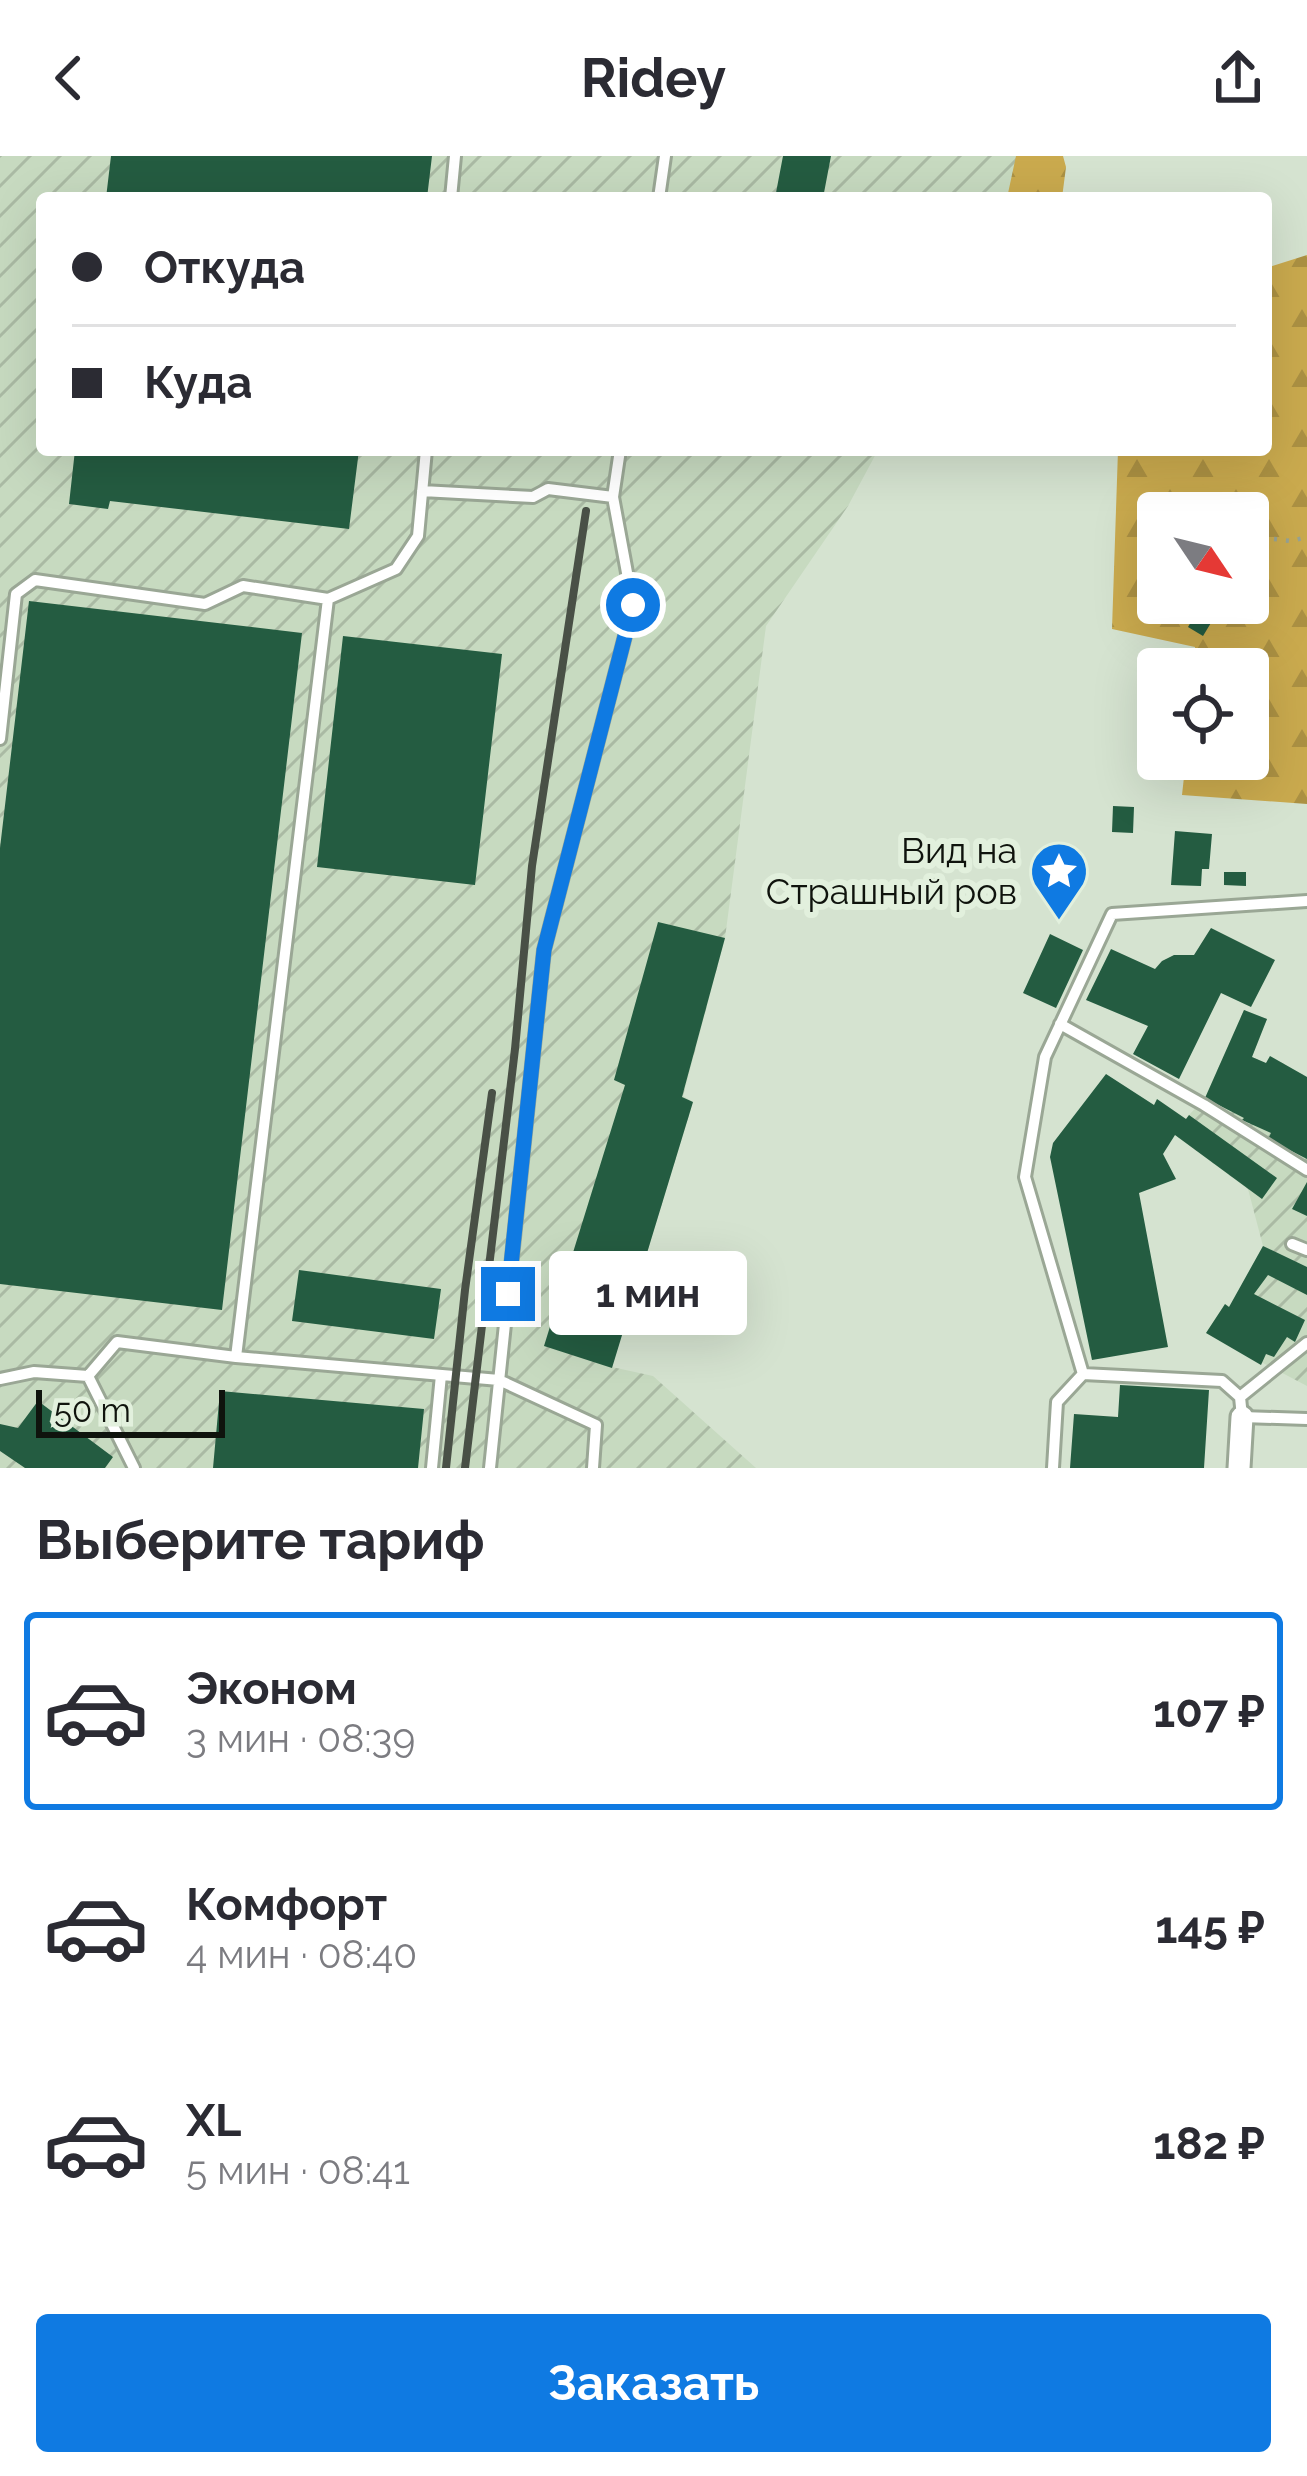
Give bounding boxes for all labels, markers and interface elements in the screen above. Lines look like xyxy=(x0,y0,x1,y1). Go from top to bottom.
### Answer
icon: back xyxy=(36,45,102,111)
icon: share xyxy=(1205,45,1271,111)
text: Ridey xyxy=(581,46,726,110)
text: Откуда xyxy=(144,241,305,294)
text: Куда xyxy=(144,356,252,409)
north arrow xyxy=(1137,492,1269,624)
map controls xyxy=(1137,492,1269,780)
route start xyxy=(606,578,660,632)
button: locate xyxy=(1137,648,1269,780)
place label: Вид на Страшный ров xyxy=(766,829,1017,912)
place icon: Вид на Страшный ров xyxy=(1028,840,1090,922)
callout: 1 мин xyxy=(550,1252,748,1336)
route end xyxy=(481,1267,535,1321)
text: 1 мин xyxy=(596,1270,700,1316)
scale bar xyxy=(36,1384,225,1437)
text: 50 m xyxy=(54,1391,131,1430)
text: Выберите тариф xyxy=(36,1508,484,1572)
icon: car xyxy=(42,1657,150,1765)
text: Эконом xyxy=(186,1662,357,1715)
text: 107 ₽ xyxy=(1153,1685,1265,1738)
text: 3 мин · 08:39 xyxy=(186,1715,415,1761)
icon: car xyxy=(42,1873,150,1981)
text: Комфорт xyxy=(186,1878,387,1931)
text: 145 ₽ xyxy=(1155,1901,1265,1954)
text: 4 мин · 08:40 xyxy=(186,1931,417,1977)
icon: car xyxy=(42,2089,150,2197)
text: XL xyxy=(186,2094,241,2147)
text: 182 ₽ xyxy=(1153,2117,1265,2170)
text: 5 мин · 08:41 xyxy=(186,2147,410,2193)
button: Заказать xyxy=(36,2314,1271,2452)

